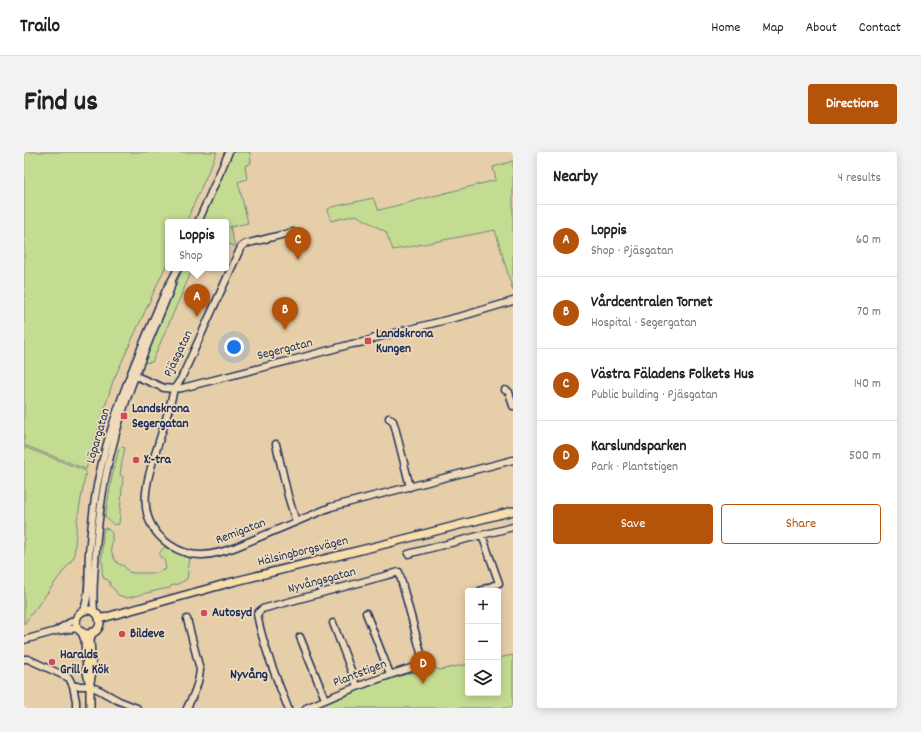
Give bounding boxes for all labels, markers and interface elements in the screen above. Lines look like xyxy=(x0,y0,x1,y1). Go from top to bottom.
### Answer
text: Trailo xyxy=(20,14,60,41)
text: Home xyxy=(711,18,740,38)
text: Map xyxy=(762,18,784,38)
text: About xyxy=(806,18,837,38)
text: Contact xyxy=(859,18,901,38)
text: Find us xyxy=(24,84,98,124)
button: Directions xyxy=(808,84,897,124)
text: Nearby xyxy=(553,166,597,190)
text: 4 results xyxy=(838,169,881,188)
popup xyxy=(165,219,229,271)
text: Loppis xyxy=(591,220,627,242)
text: Loppis xyxy=(179,225,215,247)
pin: C xyxy=(285,227,311,260)
text: A xyxy=(562,231,570,250)
text: 60 m xyxy=(856,231,881,250)
text: Shop · Pjäsgatan xyxy=(591,242,673,261)
text: Shop xyxy=(179,247,203,266)
pin: A xyxy=(184,284,210,317)
text: Vårdcentralen Tornet xyxy=(591,292,713,314)
pin: B xyxy=(272,297,298,330)
text: B xyxy=(563,303,569,322)
text: 70 m xyxy=(857,303,881,322)
text: Hospital · Segergatan xyxy=(591,314,697,333)
place label: Landskrona Kungen xyxy=(376,325,434,359)
street label: Pjäsgatan xyxy=(160,327,198,381)
street label: Segergatan xyxy=(255,334,315,366)
marker: Landskrona Kungen xyxy=(363,336,373,346)
your location xyxy=(224,337,244,357)
text: Västra Fäladens Folkets Hus xyxy=(591,364,754,386)
text: C xyxy=(563,375,569,394)
text: 140 m xyxy=(854,375,881,394)
text: Public building · Pjäsgatan xyxy=(591,386,718,405)
place label: Landskrona Segergatan xyxy=(132,400,190,434)
street label: Löpargatan xyxy=(82,406,116,466)
marker: Landskrona Segergatan xyxy=(119,411,129,421)
text: Karslundsparken xyxy=(591,436,686,458)
text: D xyxy=(563,447,569,466)
text: 500 m xyxy=(849,447,881,466)
place label: X:-tra xyxy=(144,451,172,470)
marker: X:-tra xyxy=(131,455,141,465)
text: Park · Plantstigen xyxy=(591,458,678,477)
button: Save xyxy=(553,504,713,544)
button: Share xyxy=(721,504,881,544)
street label: Remigatan xyxy=(213,514,269,550)
street label: Hälsingborgsvägen xyxy=(256,532,350,572)
street label: Nyvångsgatan xyxy=(286,563,358,599)
map controls xyxy=(465,588,501,696)
button: + xyxy=(465,588,501,624)
place label: Autosyd xyxy=(212,604,252,623)
marker: Autosyd xyxy=(199,608,209,618)
button: − xyxy=(465,624,501,660)
place label: Bildeve xyxy=(130,625,165,644)
marker: Bildeve xyxy=(117,629,127,639)
place label: Haralds Grill & Kök xyxy=(60,646,109,680)
pin: D xyxy=(410,651,436,684)
street label: Plantstigen xyxy=(330,655,390,693)
marker: Haralds Grill & Kök xyxy=(47,657,57,667)
button: layers xyxy=(465,660,501,696)
district label: Nyvång xyxy=(230,665,268,685)

